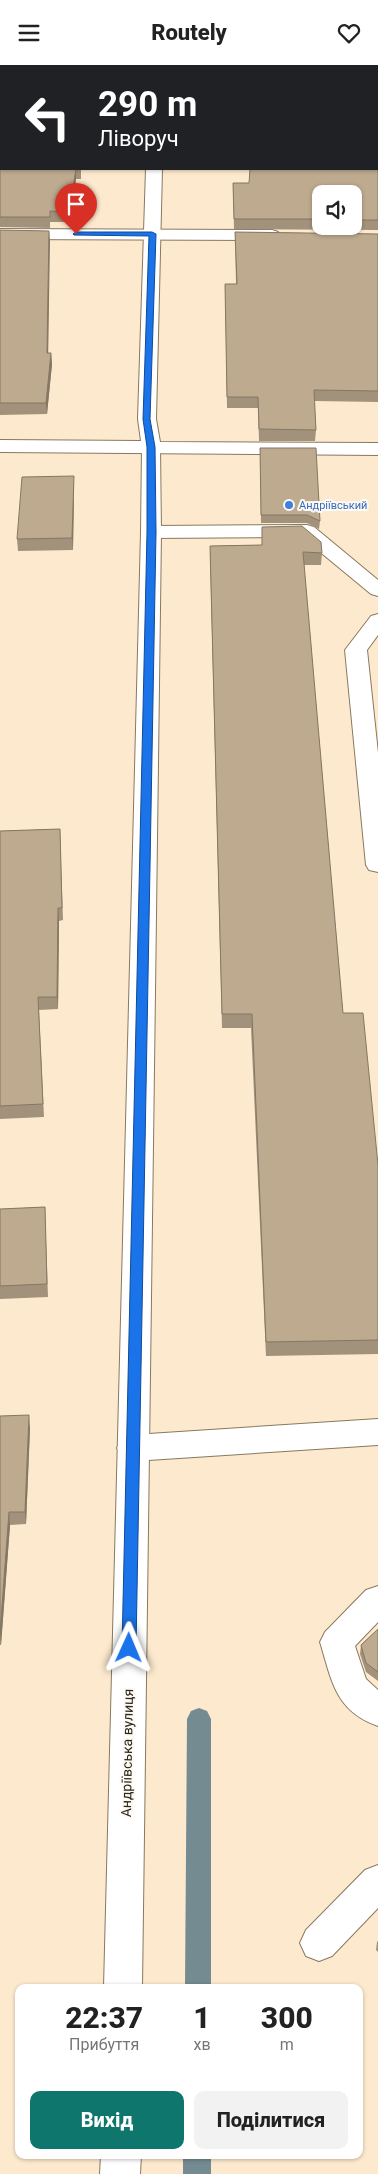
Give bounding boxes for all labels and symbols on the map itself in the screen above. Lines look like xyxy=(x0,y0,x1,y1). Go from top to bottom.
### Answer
pin xyxy=(55,183,97,234)
marker: Андріївський xyxy=(283,499,295,511)
place label: Андріївський xyxy=(299,499,367,512)
position arrow xyxy=(102,1621,154,1673)
street label: Андріївська вулиця xyxy=(118,1689,136,1817)

